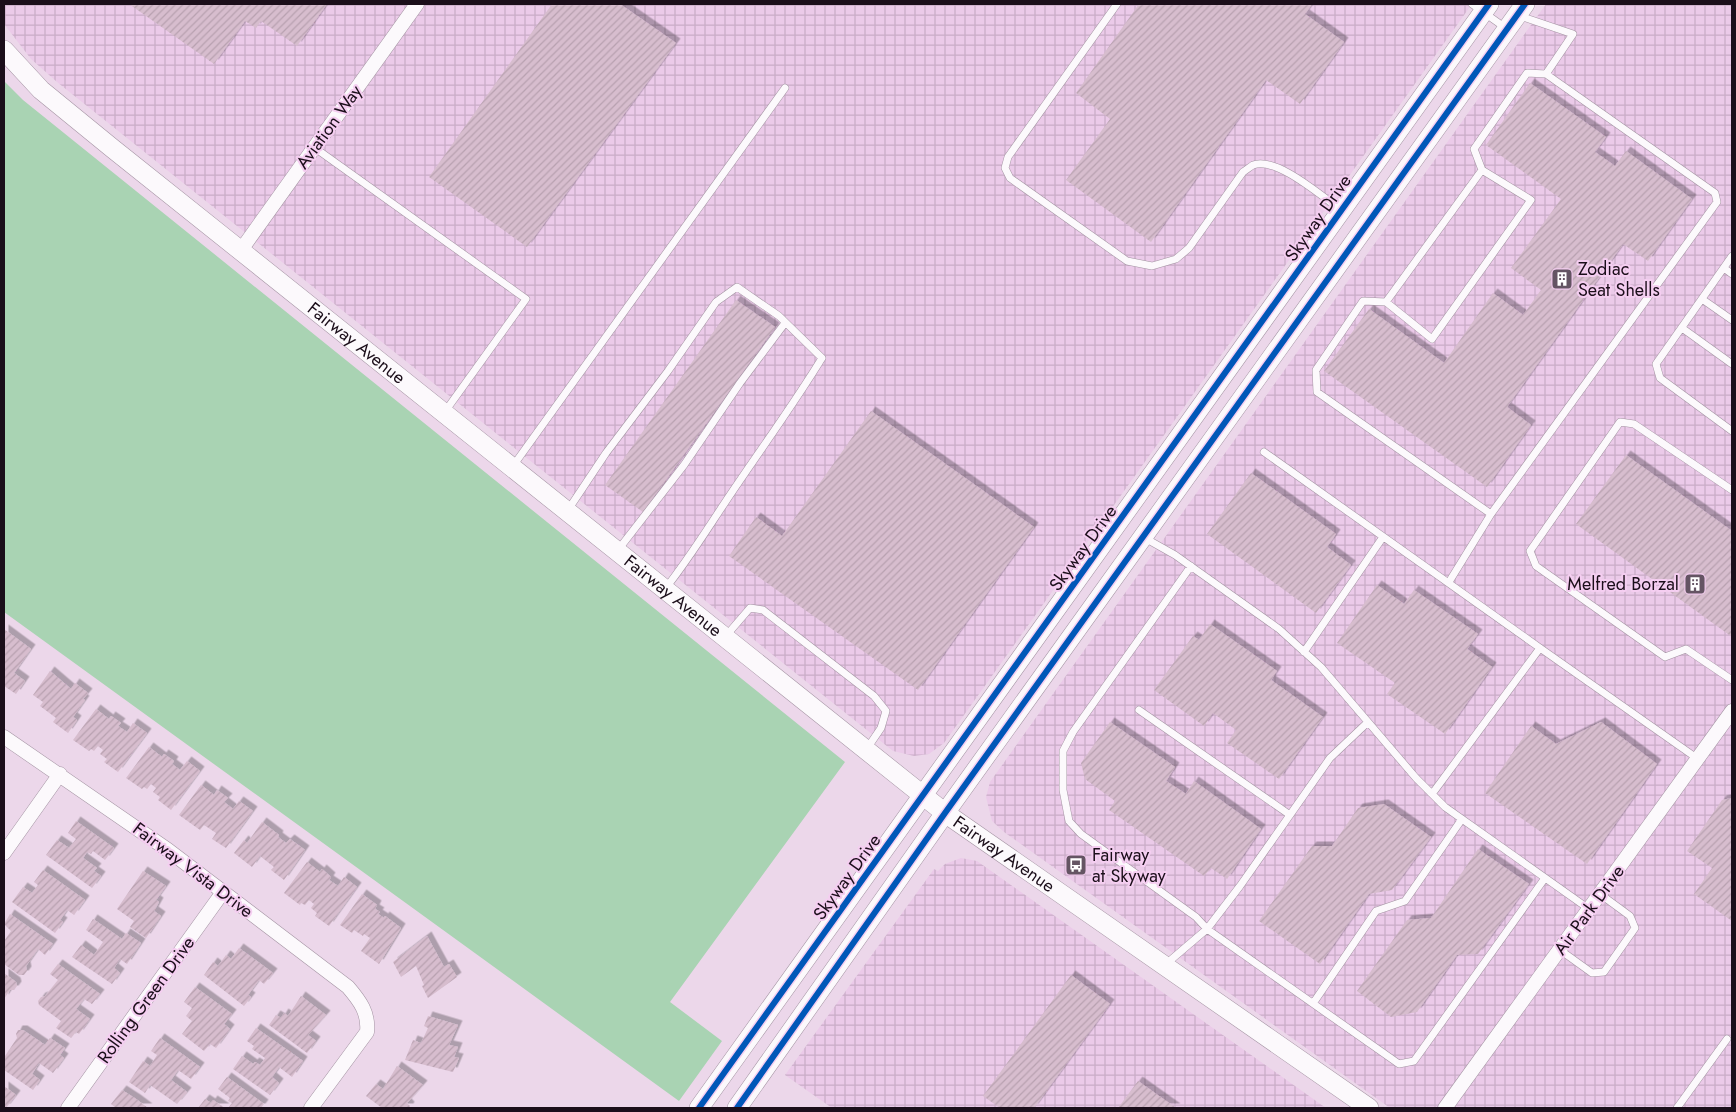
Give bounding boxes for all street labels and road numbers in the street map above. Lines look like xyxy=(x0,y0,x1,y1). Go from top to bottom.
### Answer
street label: Aviation Way xyxy=(290,79,368,174)
street label: Skyway Drive xyxy=(1278,169,1358,267)
street label: Fairway Avenue xyxy=(302,296,411,390)
street label: Skyway Drive xyxy=(1043,500,1123,596)
street label: Fairway Avenue xyxy=(618,549,728,643)
street label: Fairway Avenue xyxy=(948,809,1060,899)
street label: Fairway Vista Drive xyxy=(127,816,259,924)
street label: Skyway Drive xyxy=(807,829,887,925)
street label: Air Park Drive xyxy=(1547,860,1631,960)
street label: Rolling Green Drive xyxy=(91,931,201,1069)

